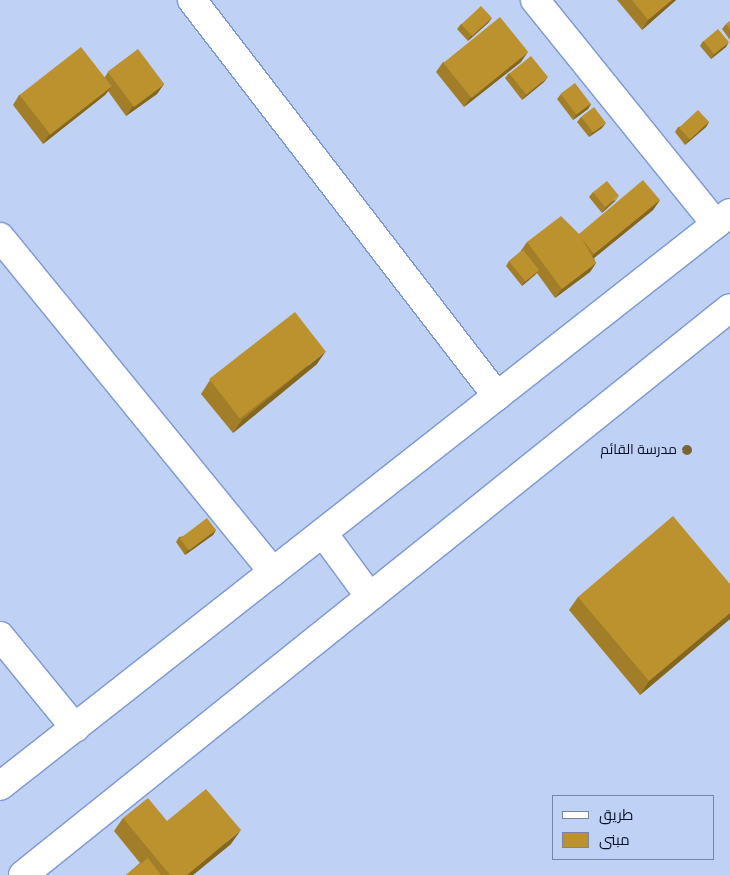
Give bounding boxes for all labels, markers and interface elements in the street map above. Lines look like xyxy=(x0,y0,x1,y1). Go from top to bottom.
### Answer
place label: مدرسة القائم xyxy=(600,442,677,458)
marker: مدرسة القائم xyxy=(681,444,693,456)
legend xyxy=(552,795,715,860)
text: طريق xyxy=(599,806,633,824)
text: مبنى xyxy=(599,831,630,849)

